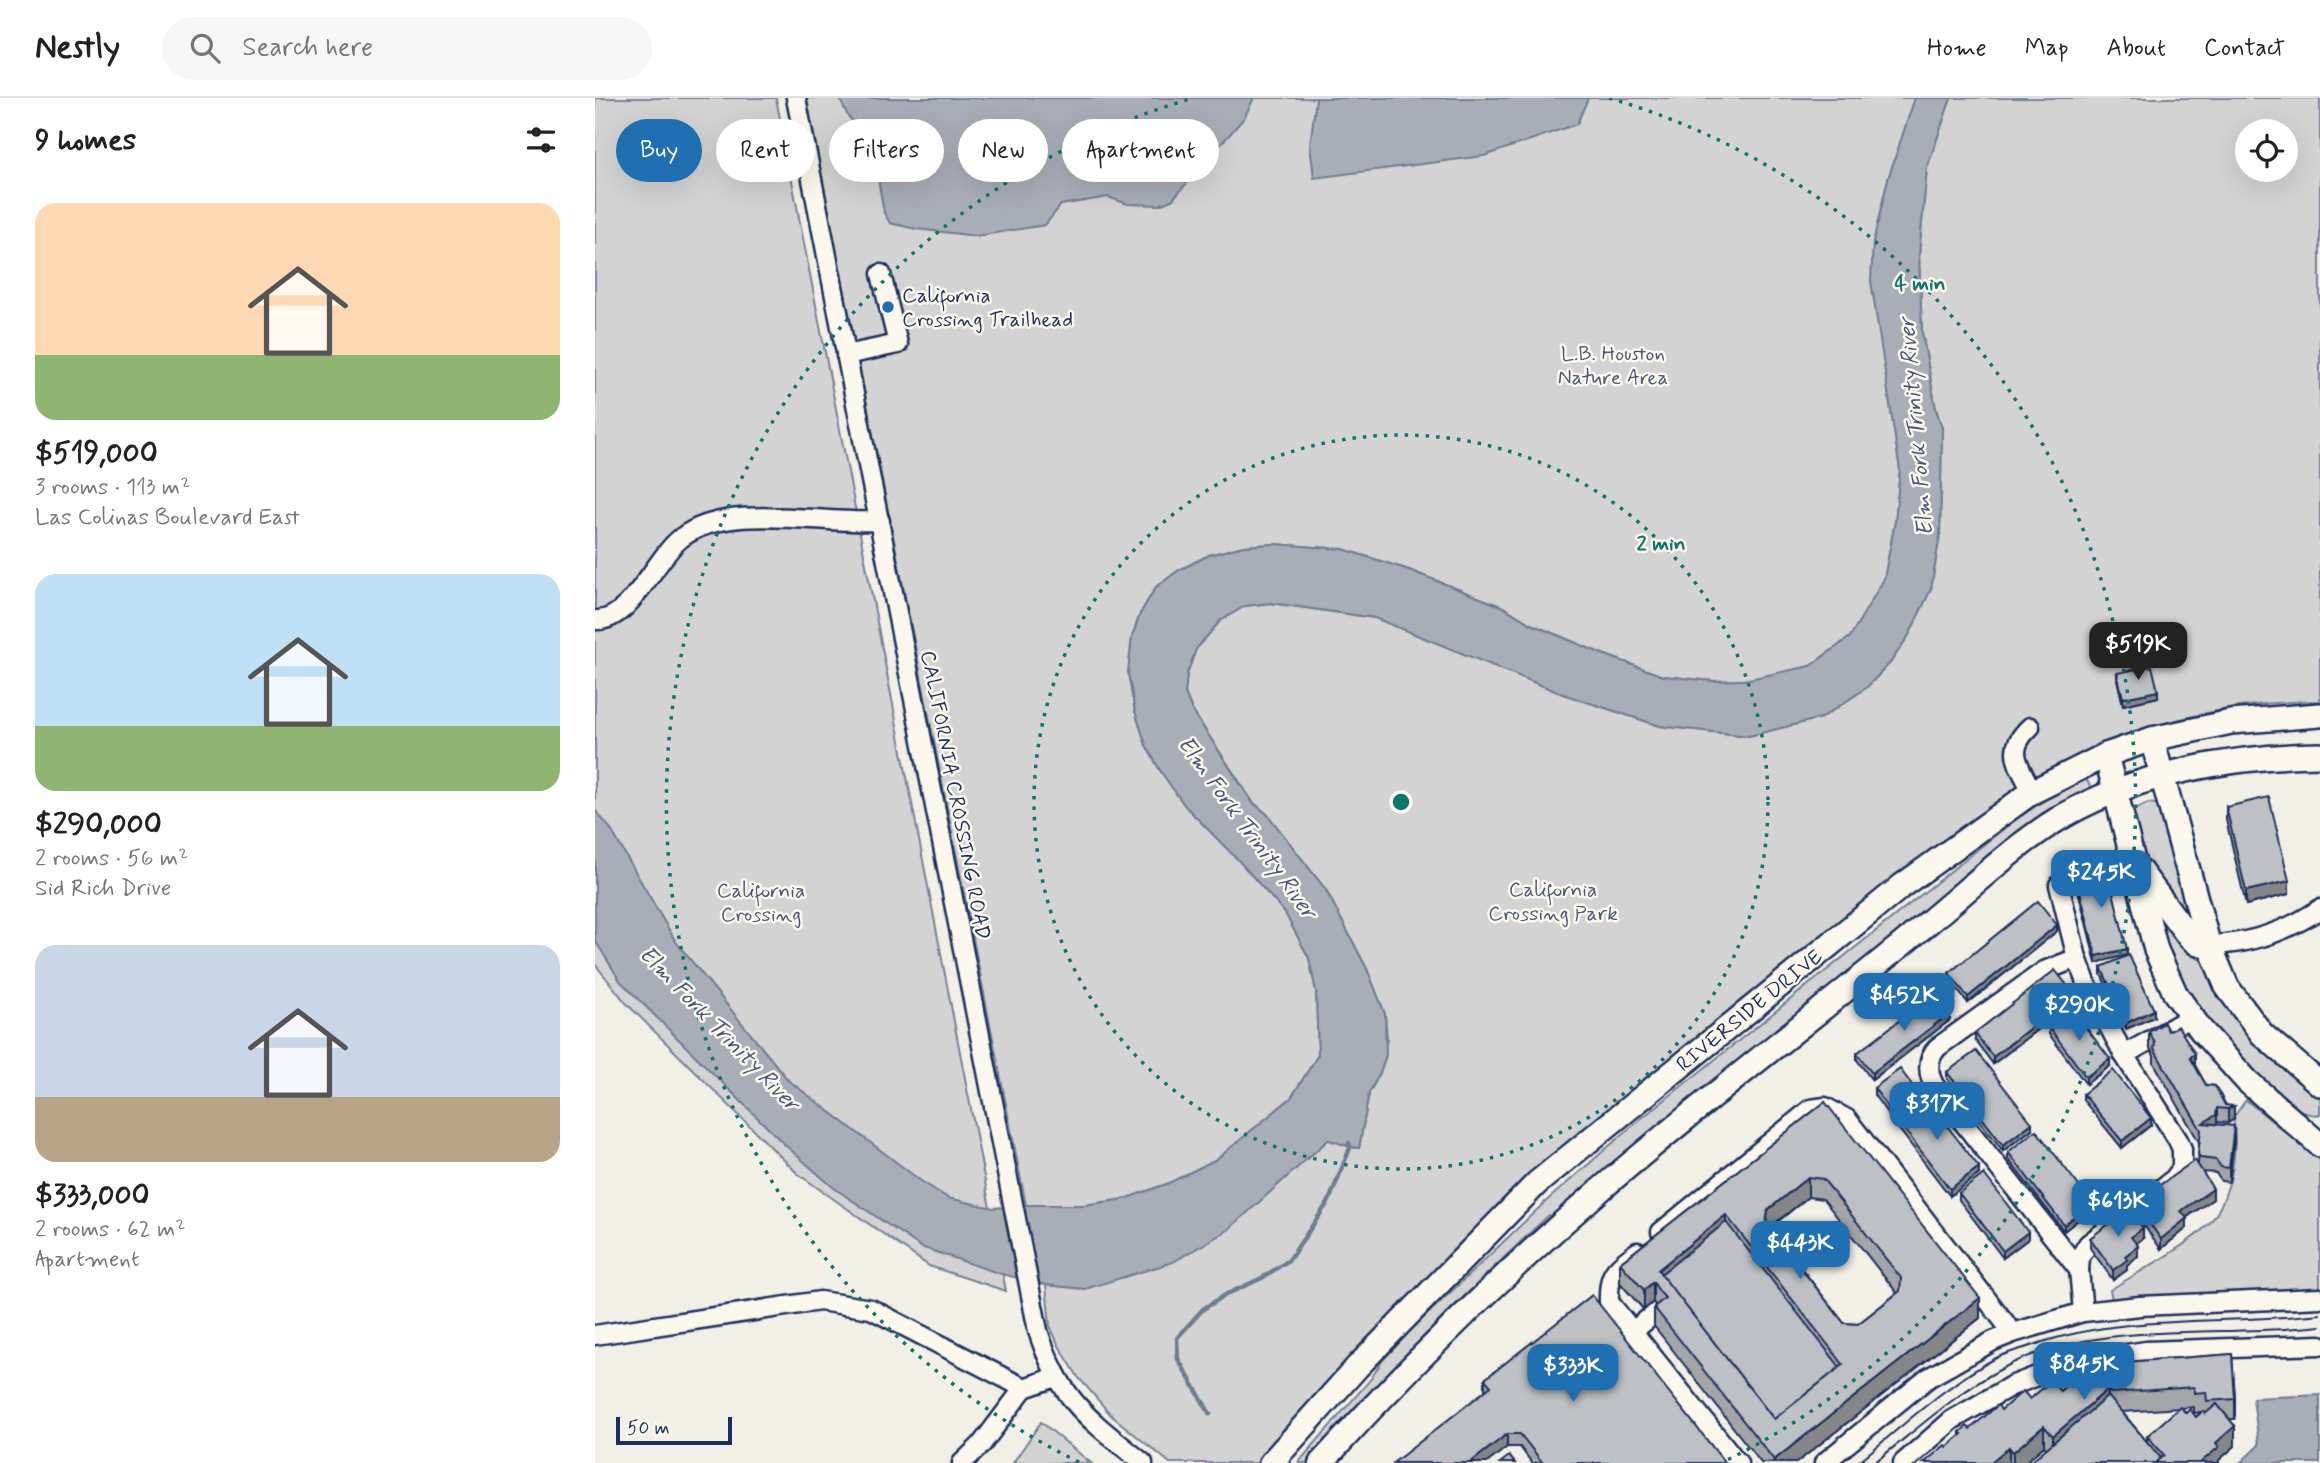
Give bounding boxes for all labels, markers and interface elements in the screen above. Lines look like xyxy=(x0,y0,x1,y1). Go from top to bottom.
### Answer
search box xyxy=(162,17,652,80)
text: Nestly xyxy=(35,26,120,70)
icon: search xyxy=(186,29,224,67)
text: Search here xyxy=(242,31,373,65)
text: Home xyxy=(1927,33,1987,64)
text: Map xyxy=(2025,33,2069,64)
text: About xyxy=(2107,33,2166,64)
text: Contact xyxy=(2204,33,2285,64)
chip: Buy xyxy=(616,119,702,182)
chip: Rent xyxy=(716,119,815,182)
chip: Filters xyxy=(829,119,944,182)
chip: New xyxy=(958,119,1048,182)
chip: Apartment xyxy=(1062,119,1219,182)
map controls xyxy=(2235,119,2298,182)
button: locate xyxy=(2235,119,2298,182)
text: 9 homes xyxy=(35,121,136,160)
icon: filters xyxy=(522,121,560,159)
icon: home xyxy=(235,248,361,374)
text: 4 min xyxy=(1894,270,1946,298)
place label: California Crossing Trailhead xyxy=(902,282,1073,334)
marker: California Crossing Trailhead xyxy=(880,299,896,315)
water label: Elm Fork Trinity River xyxy=(1892,314,1941,537)
park label: L.B. Houston Nature Area xyxy=(1558,340,1668,392)
text: $519,000 xyxy=(35,434,158,473)
text: 3 rooms · 113 m² xyxy=(35,473,190,503)
text: Las Colinas Boulevard East xyxy=(35,503,300,533)
text: 2 min xyxy=(1636,530,1686,558)
icon: home xyxy=(235,619,361,745)
pin: $519K xyxy=(2089,622,2187,682)
text: $519K xyxy=(2105,630,2171,660)
street label: CALIFORNIA CROSSING ROAD xyxy=(913,648,997,942)
water label: Elm Fork Trinity River xyxy=(1170,731,1324,927)
centre of rings xyxy=(1389,790,1413,814)
text: $290,000 xyxy=(35,805,162,844)
text: 2 rooms · 56 m² xyxy=(35,844,188,874)
pin: $245K xyxy=(2052,850,2150,910)
text: $245K xyxy=(2067,858,2135,888)
text: Sid Rich Drive xyxy=(35,874,171,904)
park label: California Crossing Park xyxy=(1488,876,1618,928)
park label: California Crossing xyxy=(717,877,805,929)
water label: Elm Fork Trinity River xyxy=(632,940,807,1120)
street label: RIVERSIDE DRIVE xyxy=(1671,943,1829,1079)
pin: $452K xyxy=(1855,974,1953,1033)
text: $452K xyxy=(1869,981,1939,1011)
pin: $290K xyxy=(2030,984,2128,1043)
icon: home xyxy=(235,990,361,1116)
text: $290K xyxy=(2045,991,2113,1021)
pin: $317K xyxy=(1888,1082,1986,1142)
text: $317K xyxy=(1906,1090,1968,1120)
text: $333,000 xyxy=(35,1176,150,1215)
pin: $613K xyxy=(2069,1180,2167,1239)
text: $613K xyxy=(2088,1187,2148,1217)
text: 2 rooms · 62 m² xyxy=(35,1215,186,1245)
pin: $443K xyxy=(1751,1222,1849,1281)
text: $443K xyxy=(1767,1229,1833,1259)
text: Apartment xyxy=(35,1245,140,1275)
pin: $845K xyxy=(2035,1342,2133,1402)
pin: $333K xyxy=(1524,1344,1622,1404)
text: $845K xyxy=(2049,1350,2119,1380)
text: $333K xyxy=(1543,1352,1603,1382)
scale bar xyxy=(616,1414,731,1446)
text: 50 m xyxy=(627,1416,670,1441)

